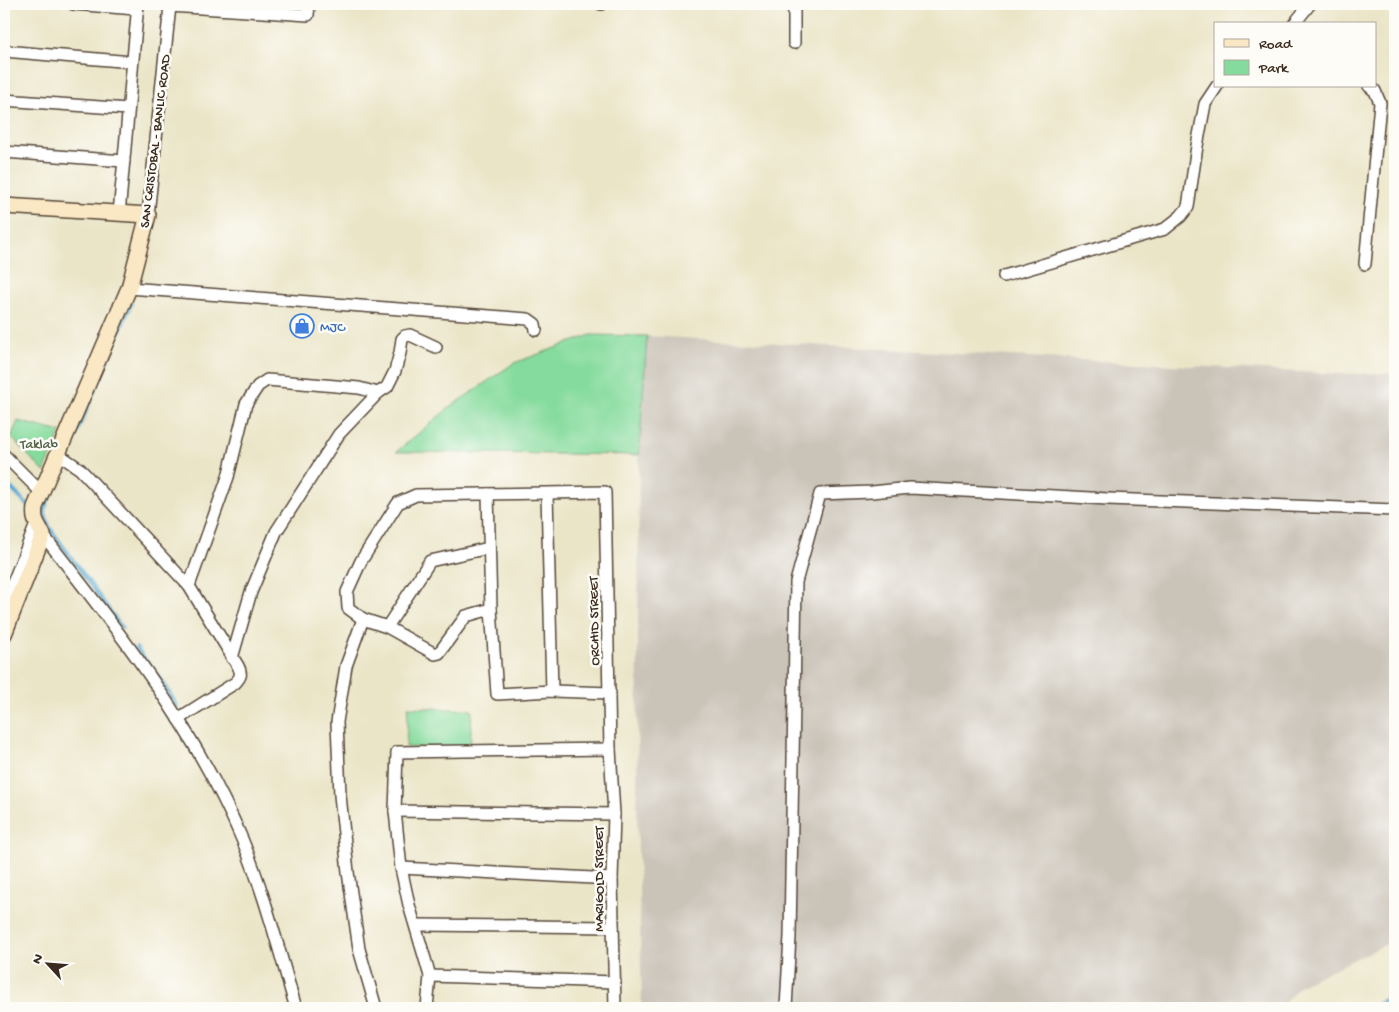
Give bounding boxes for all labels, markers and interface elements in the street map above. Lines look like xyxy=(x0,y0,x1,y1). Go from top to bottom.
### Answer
legend xyxy=(1214,22,1376,88)
text: Road xyxy=(1259,36,1293,54)
street label: SAN CRISTOBAL - BANLIC ROAD xyxy=(137,53,176,229)
text: Park xyxy=(1258,60,1289,78)
shop icon: MJC xyxy=(289,313,315,339)
place label: MJC xyxy=(320,320,346,337)
park label: Taklab xyxy=(19,437,58,454)
street label: ORCHID STREET xyxy=(586,576,605,666)
street label: MARIGOLD STREET xyxy=(592,826,609,932)
north arrow xyxy=(22,940,72,990)
text: N xyxy=(29,952,48,967)

